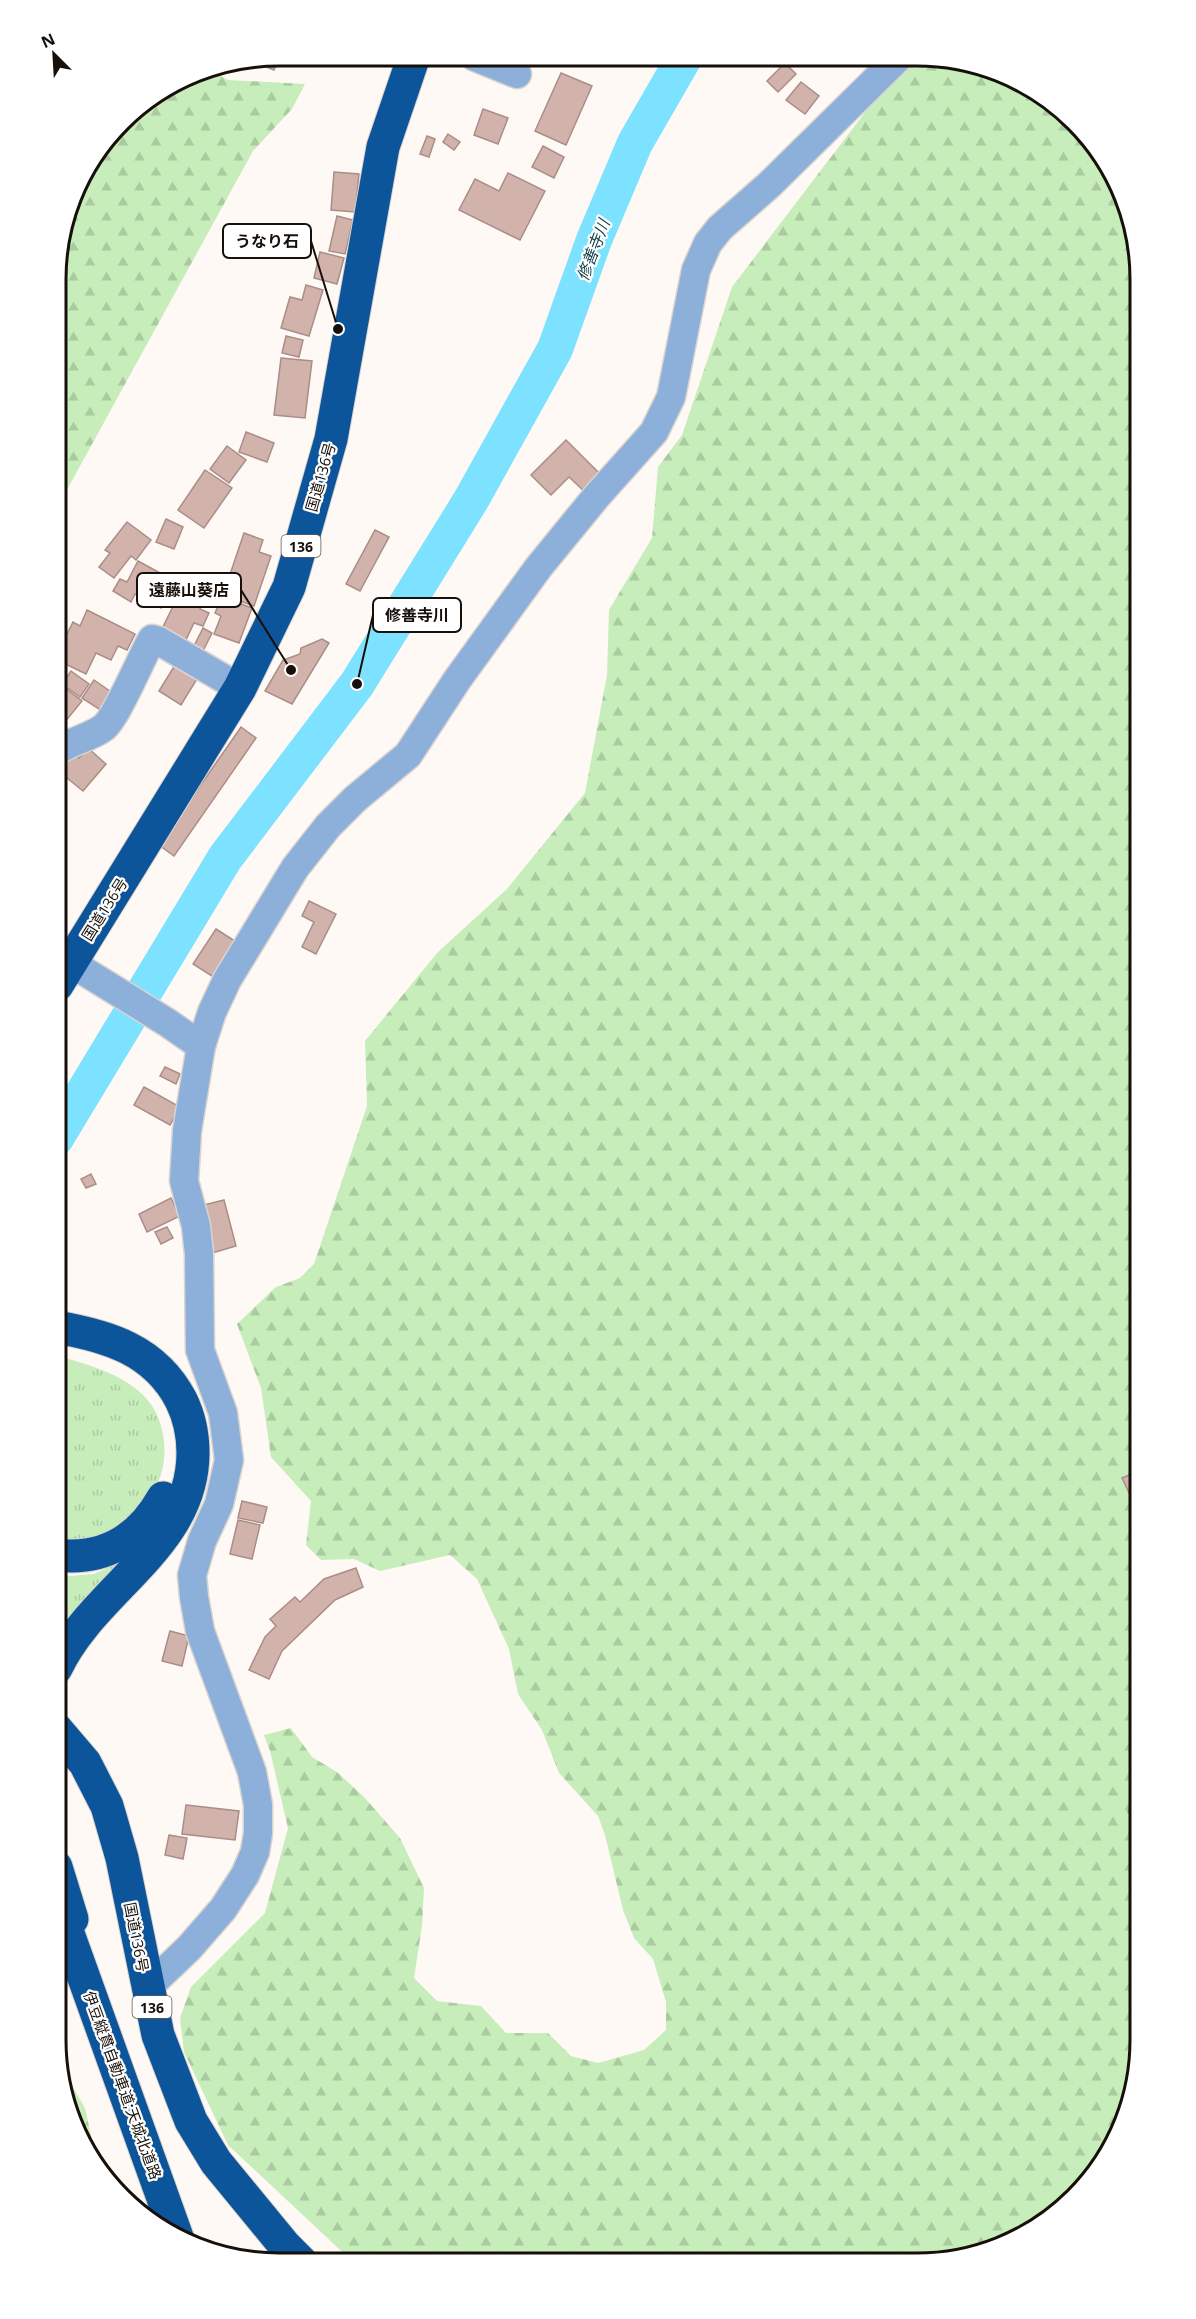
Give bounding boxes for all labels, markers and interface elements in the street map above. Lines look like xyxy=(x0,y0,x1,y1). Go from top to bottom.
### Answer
north arrow xyxy=(24,24,84,84)
text: N xyxy=(37,28,58,53)
water label: 修善寺川 xyxy=(571,214,615,284)
callout: うなり石 xyxy=(223,224,311,258)
text: うなり石 xyxy=(235,230,299,252)
street label: 国道136号 xyxy=(301,440,339,514)
road number: 136 xyxy=(282,535,320,557)
callout: 遠藤山葵店 xyxy=(137,573,241,607)
text: 遠藤山葵店 xyxy=(149,579,229,601)
callout: 修善寺川 xyxy=(373,598,461,632)
text: 修善寺川 xyxy=(385,604,449,626)
street label: 国道136号 xyxy=(77,874,131,944)
street label: 国道136号 xyxy=(120,1900,154,1974)
street label: 伊豆縦貫自動車道;天城北道路 xyxy=(80,1988,166,2182)
road number: 136 xyxy=(132,1996,172,2018)

